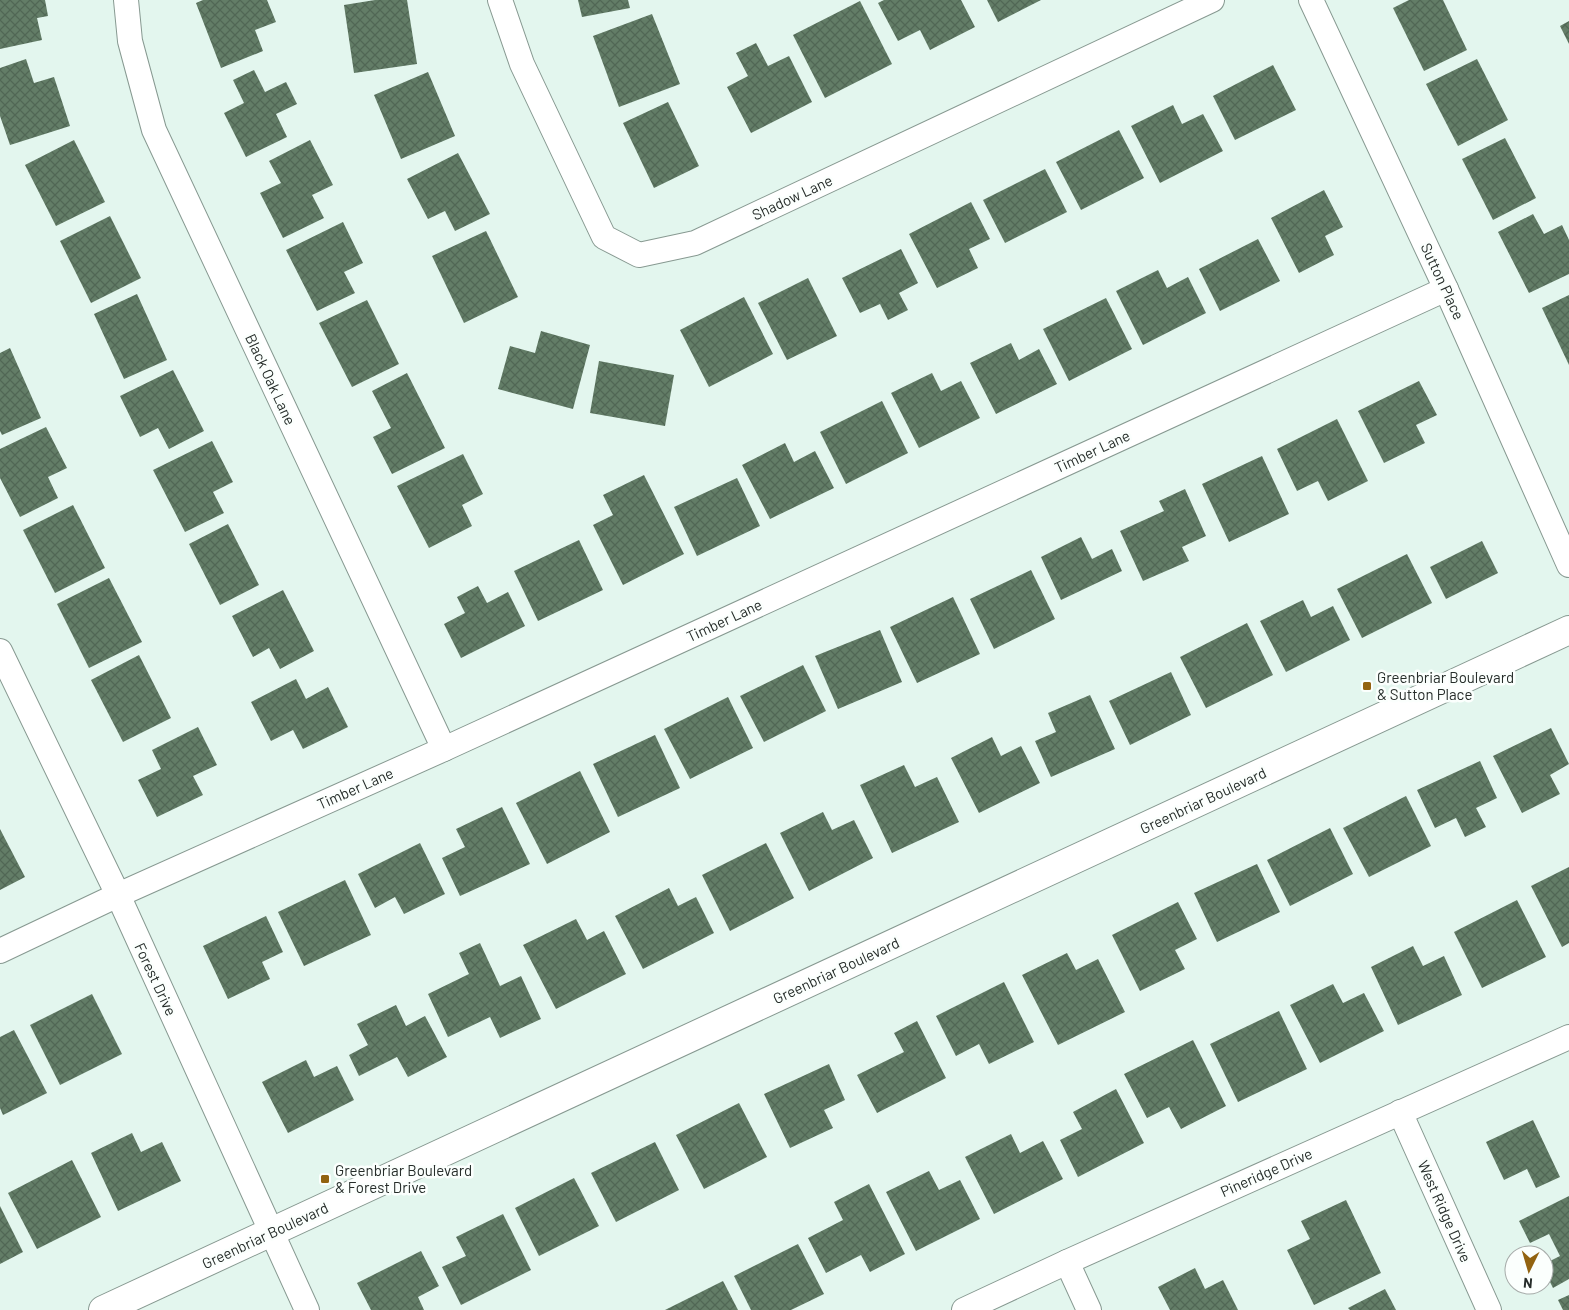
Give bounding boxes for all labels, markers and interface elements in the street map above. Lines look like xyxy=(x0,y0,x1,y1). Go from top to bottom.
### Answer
street label: Shadow Lane xyxy=(749,171,835,223)
street label: Sutton Place xyxy=(1417,240,1469,322)
street label: Black Oak Lane xyxy=(242,331,300,427)
street label: Timber Lane xyxy=(1051,426,1133,476)
street label: Timber Lane xyxy=(683,595,765,645)
place label: Greenbriar Boulevard & Sutton Place xyxy=(1377,668,1514,703)
marker: Greenbriar Boulevard & Sutton Place xyxy=(1361,680,1373,692)
street label: Timber Lane xyxy=(314,763,396,813)
street label: Greenbriar Boulevard xyxy=(1137,763,1269,837)
street label: Greenbriar Boulevard xyxy=(770,933,902,1007)
street label: Forest Drive xyxy=(131,940,181,1018)
street label: Pineridge Drive xyxy=(1217,1144,1315,1200)
street label: West Ridge Drive xyxy=(1414,1157,1476,1265)
place label: Greenbriar Boulevard & Forest Drive xyxy=(335,1161,472,1196)
marker: Greenbriar Boulevard & Forest Drive xyxy=(319,1173,331,1185)
street label: Greenbriar Boulevard xyxy=(199,1198,331,1272)
north arrow xyxy=(1504,1245,1554,1295)
text: N xyxy=(1522,1275,1533,1292)

